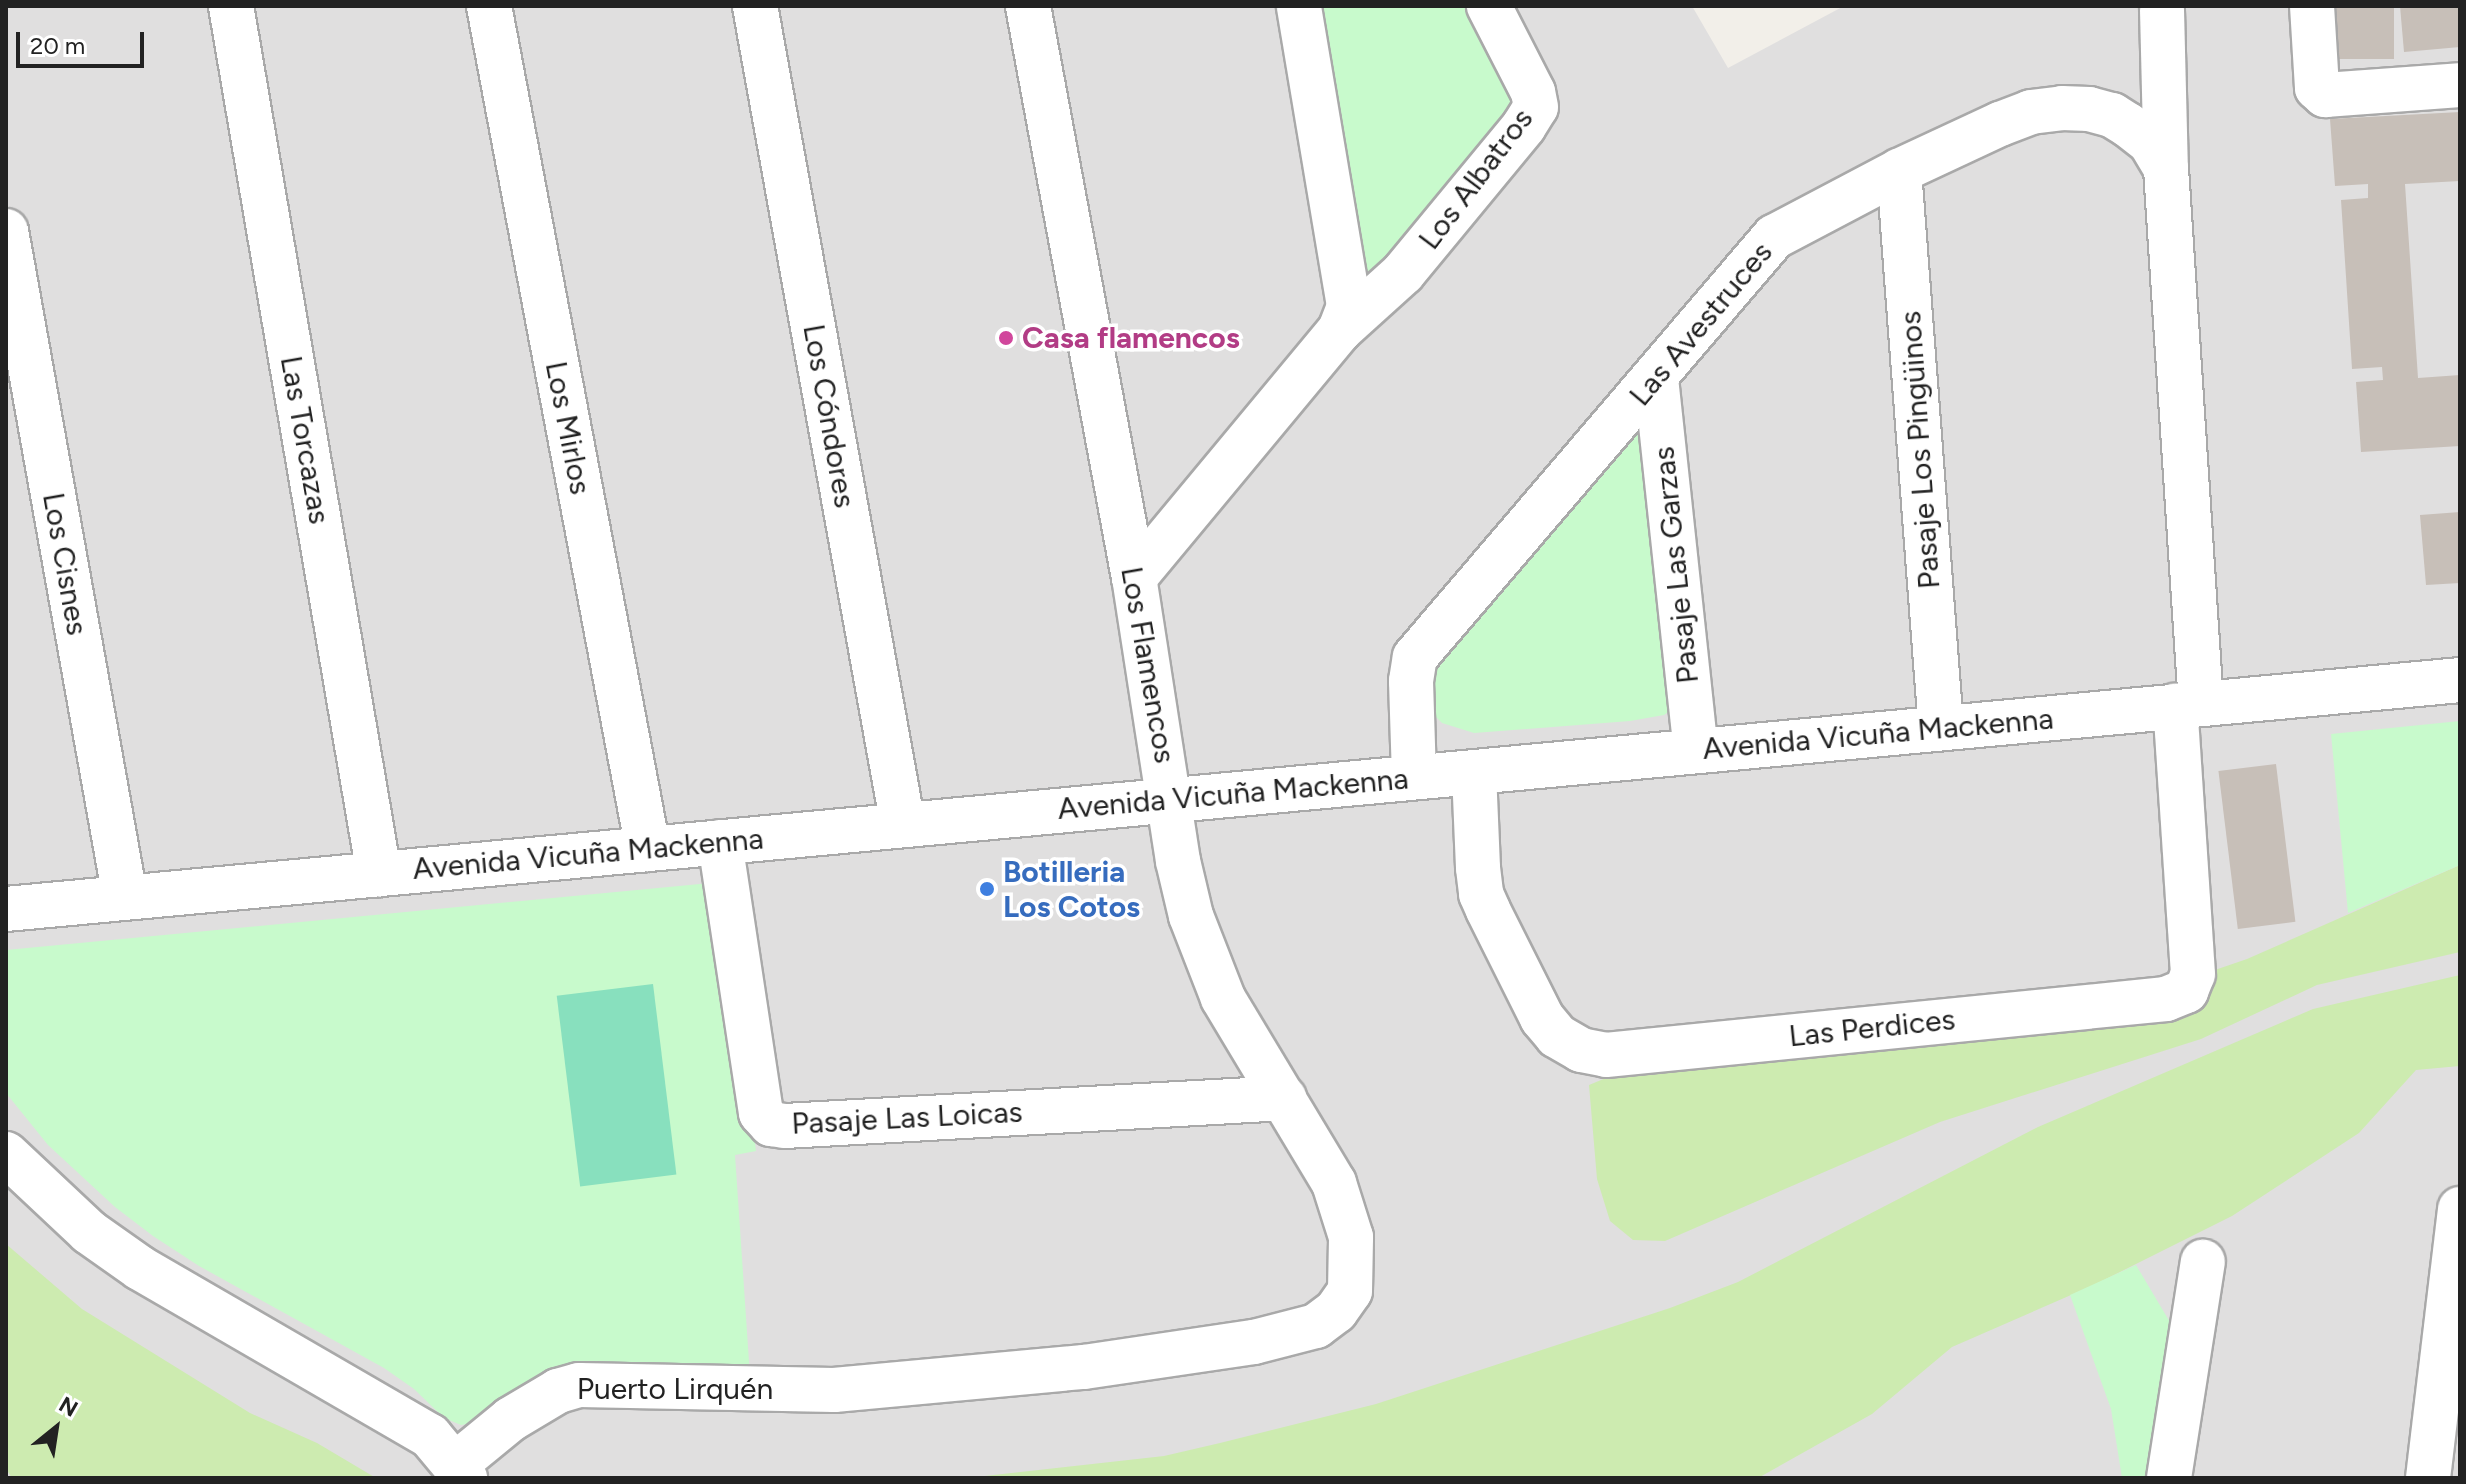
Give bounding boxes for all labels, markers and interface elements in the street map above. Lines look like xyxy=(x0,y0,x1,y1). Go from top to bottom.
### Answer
scale bar xyxy=(20,16,148,66)
text: 20 m xyxy=(30,31,85,60)
street label: Los Albatros xyxy=(1411,101,1541,257)
street label: Las Avestruces xyxy=(1622,235,1780,413)
street label: Pasaje Los Pingüinos xyxy=(1892,310,1948,590)
place label: Casa flamencos xyxy=(1022,320,1240,356)
street label: Los Cóndores xyxy=(795,321,863,511)
marker: Casa flamencos xyxy=(997,329,1015,347)
street label: Las Torcazas xyxy=(273,353,337,527)
street label: Los Mirlos xyxy=(537,358,599,498)
street label: Pasaje Las Garzas xyxy=(1646,445,1706,685)
street label: Los Cisnes xyxy=(35,490,95,638)
street label: Los Flamencos xyxy=(1113,564,1183,766)
street label: Avenida Vicuña Mackenna xyxy=(1701,701,2055,767)
street label: Avenida Vicuña Mackenna xyxy=(1056,761,1410,827)
street label: Avenida Vicuña Mackenna xyxy=(411,821,765,887)
place label: Botilleria Los Cotos xyxy=(1003,854,1140,924)
marker: Botilleria Los Cotos xyxy=(978,880,996,898)
street label: Las Perdices xyxy=(1787,1001,1957,1055)
street label: Pasaje Las Loicas xyxy=(791,1094,1023,1142)
street label: Puerto Lirquén xyxy=(577,1371,773,1407)
north arrow xyxy=(16,1388,96,1468)
text: N xyxy=(54,1391,82,1423)

